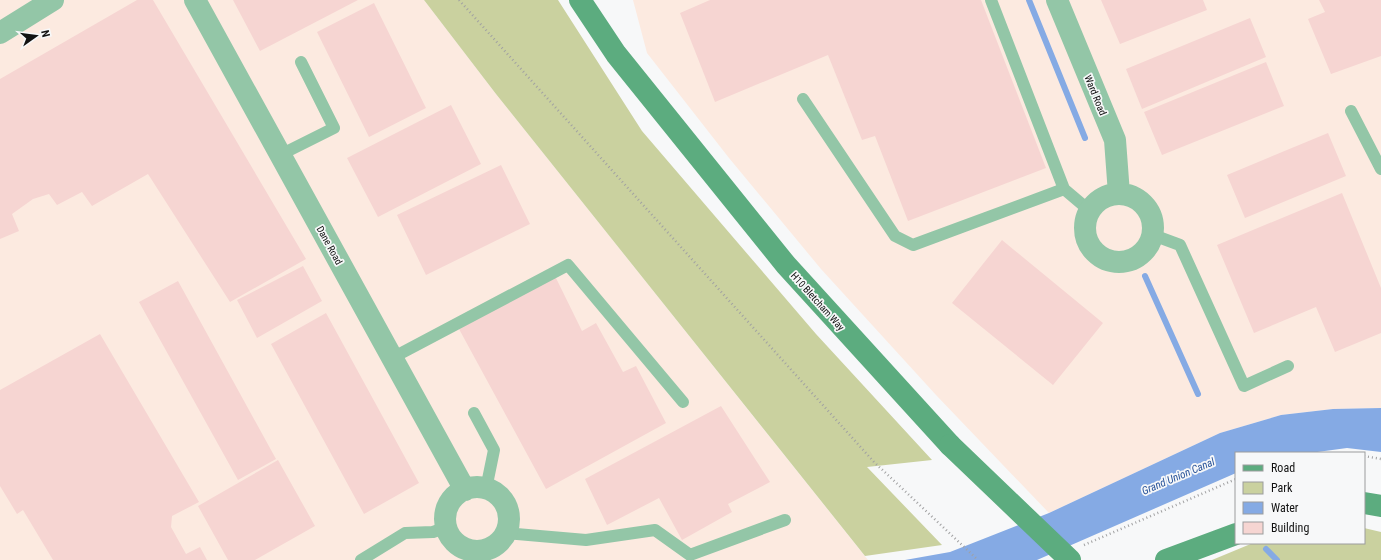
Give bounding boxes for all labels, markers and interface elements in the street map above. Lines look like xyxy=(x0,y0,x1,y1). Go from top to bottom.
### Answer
north arrow xyxy=(16,16,56,56)
text: N xyxy=(38,29,52,39)
street label: Ward Road xyxy=(1082,73,1109,117)
street label: Dane Road xyxy=(314,224,345,266)
street label: H10 Bletcham Way xyxy=(789,270,847,333)
legend xyxy=(1235,452,1365,544)
water label: Grand Union Canal xyxy=(1140,455,1217,498)
text: Road xyxy=(1271,461,1295,475)
text: Park xyxy=(1271,481,1293,495)
text: Water xyxy=(1271,501,1299,515)
text: Building xyxy=(1271,521,1309,535)

